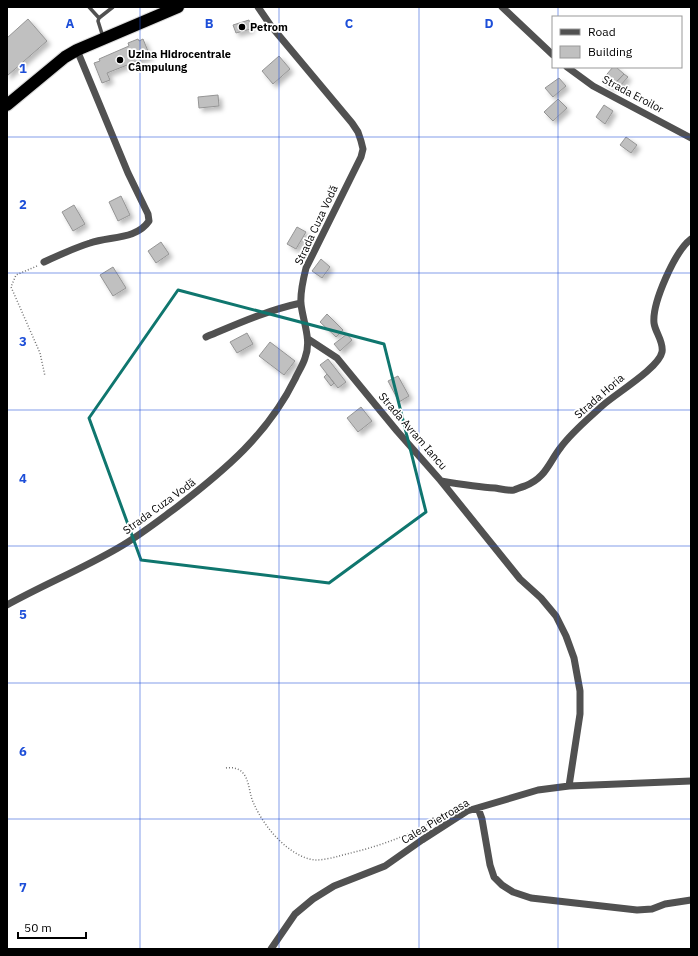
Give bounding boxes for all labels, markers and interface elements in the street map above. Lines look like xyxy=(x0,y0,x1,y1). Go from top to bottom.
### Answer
text: A xyxy=(66,15,75,32)
text: B xyxy=(205,15,214,32)
text: C xyxy=(345,15,354,32)
text: D xyxy=(484,15,494,32)
legend xyxy=(552,16,682,68)
place label: Petrom xyxy=(250,20,288,34)
marker: Petrom xyxy=(237,22,247,32)
text: Road xyxy=(588,24,616,39)
text: Building xyxy=(588,44,633,59)
place label: Uzina Hidrocentrale Câmpulung xyxy=(128,47,231,74)
marker: Uzina Hidrocentrale Câmpulung xyxy=(115,55,125,65)
text: 1 xyxy=(19,60,27,77)
street label: Strada Eroilor xyxy=(600,72,666,116)
street label: Strada Cuza Vodă xyxy=(291,183,341,267)
text: 2 xyxy=(19,196,27,213)
text: 3 xyxy=(19,333,27,350)
street label: Strada Horia xyxy=(571,370,627,421)
street label: Strada Avram Iancu xyxy=(376,390,450,472)
text: 4 xyxy=(19,470,27,487)
street label: Strada Cuza Vodă xyxy=(120,475,198,537)
text: 5 xyxy=(19,606,27,623)
text: 6 xyxy=(19,743,27,760)
street label: Calea Pietroasa xyxy=(398,795,472,847)
text: 7 xyxy=(19,879,27,896)
scale bar xyxy=(18,914,86,940)
text: 50 m xyxy=(24,920,52,935)

